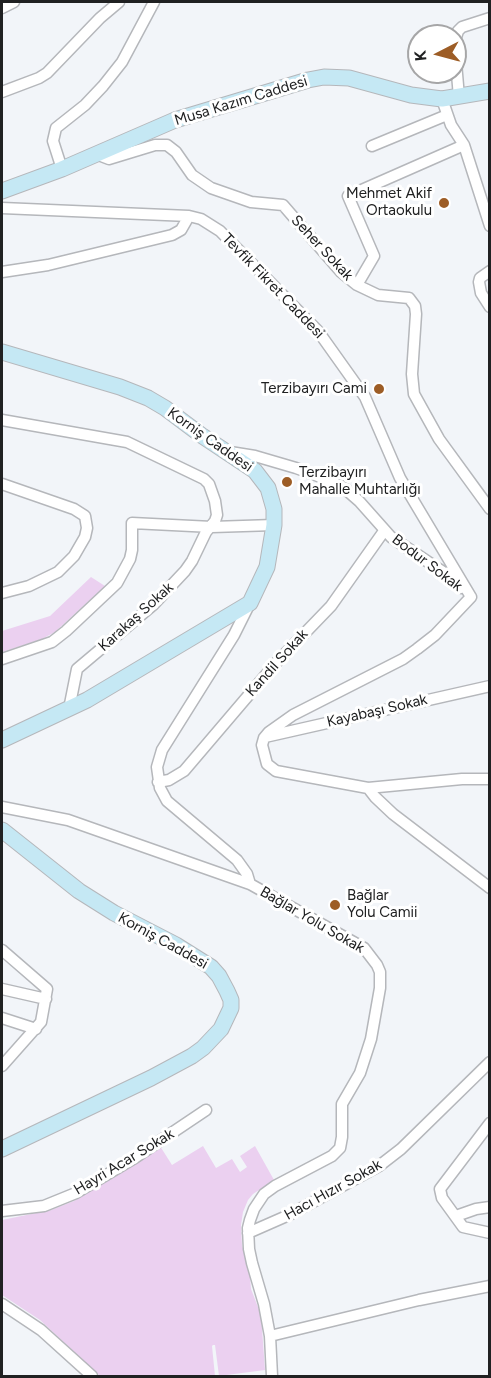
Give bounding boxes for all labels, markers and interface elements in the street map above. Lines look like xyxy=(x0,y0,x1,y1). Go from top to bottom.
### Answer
north arrow xyxy=(407,24,467,84)
text: K xyxy=(411,49,431,62)
street label: Musa Kazım Caddesi xyxy=(172,72,310,130)
place label: Mehmet Akif Ortaokulu xyxy=(346,185,432,220)
marker: Mehmet Akif Ortaokulu xyxy=(437,196,451,210)
street label: Seher Sokak xyxy=(287,212,357,284)
street label: Tevfik Fikret Caddesi xyxy=(218,230,328,342)
place label: Terzibayırı Cami xyxy=(261,380,367,398)
marker: Terzibayırı Cami xyxy=(372,382,386,396)
street label: Korniş Caddesi xyxy=(164,404,256,476)
place label: Terzibayırı Mahalle Muhtarlığı xyxy=(299,464,421,499)
marker: Terzibayırı Mahalle Muhtarlığı xyxy=(280,475,294,489)
street label: Bodur Sokak xyxy=(388,531,466,595)
street label: Karakaş Sokak xyxy=(95,579,177,655)
street label: Kandil Sokak xyxy=(242,626,312,700)
street label: Kayabaşı Sokak xyxy=(325,691,429,731)
street label: Bağlar Yolu Sokak xyxy=(257,883,367,957)
place label: Bağlar Yolu Camii xyxy=(347,887,417,922)
marker: Bağlar Yolu Camii xyxy=(328,898,342,912)
street label: Korniş Caddesi xyxy=(115,909,211,973)
street label: Hayri Acar Sokak xyxy=(71,1125,177,1199)
street label: Hacı Hızır Sokak xyxy=(281,1156,385,1224)

